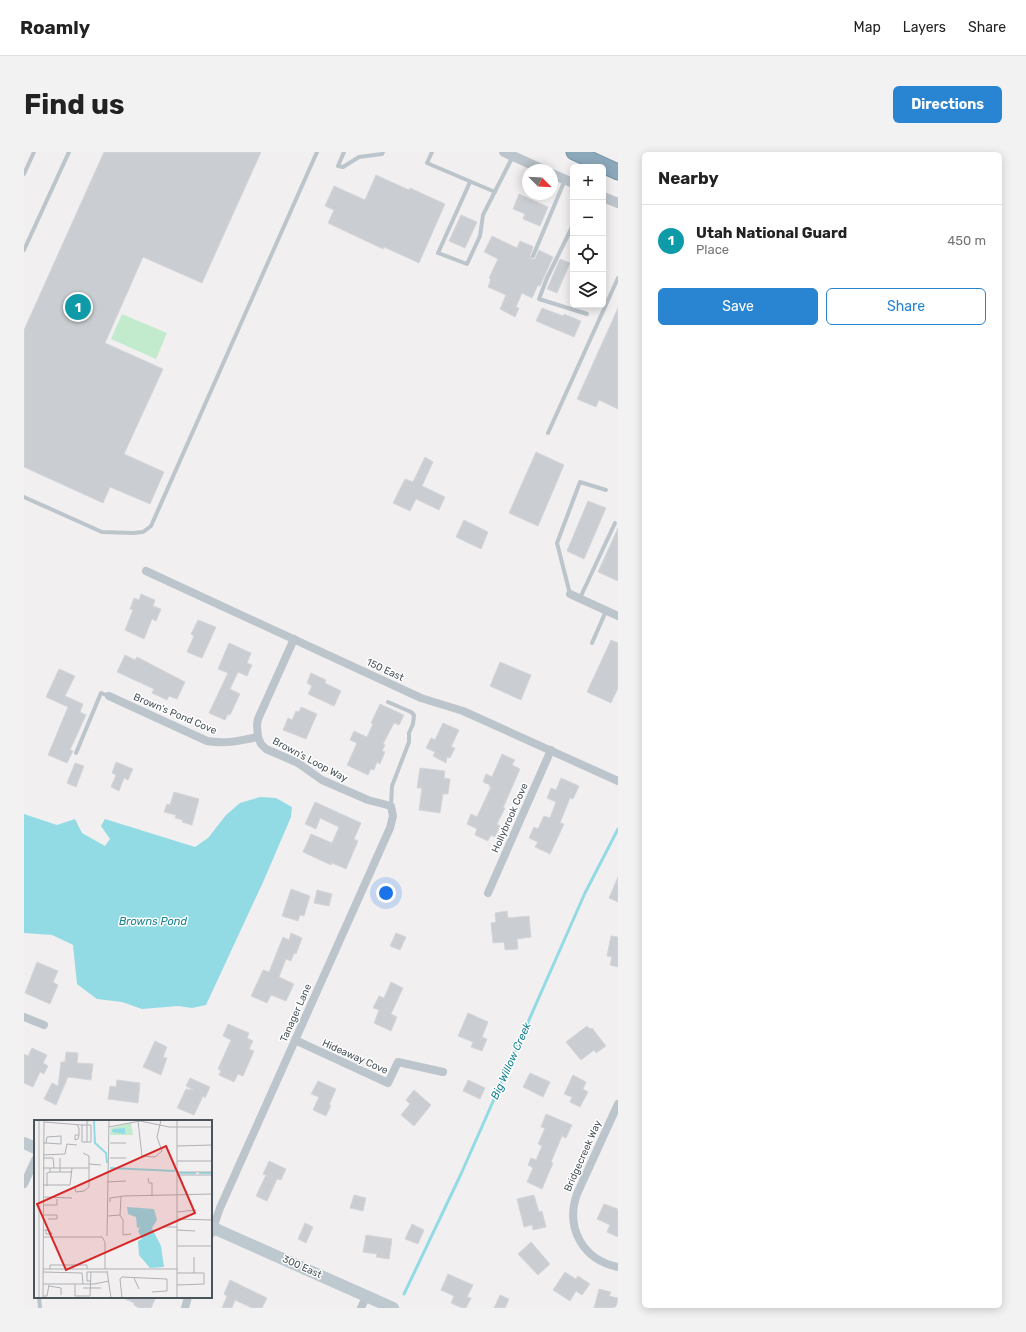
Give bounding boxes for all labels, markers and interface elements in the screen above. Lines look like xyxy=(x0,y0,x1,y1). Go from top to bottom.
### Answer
text: Roamly xyxy=(20,16,90,39)
text: Map xyxy=(854,19,881,36)
text: Layers xyxy=(903,19,946,36)
text: Share xyxy=(968,19,1006,36)
button: Directions xyxy=(893,86,1002,123)
text: Find us xyxy=(24,88,124,121)
north arrow xyxy=(522,164,558,200)
map controls xyxy=(570,164,606,308)
button: + xyxy=(570,164,606,200)
text: Nearby xyxy=(658,168,719,188)
button: − xyxy=(570,200,606,236)
text: Utah National Guard xyxy=(696,224,847,242)
text: 1 xyxy=(668,233,674,248)
text: 450 m xyxy=(947,233,986,248)
button: locate xyxy=(570,236,606,272)
text: Place xyxy=(696,242,729,257)
button: layers xyxy=(570,272,606,308)
button: Save xyxy=(658,288,818,325)
button: Share xyxy=(826,288,986,325)
pin: 1 xyxy=(65,292,91,322)
street label: 150 East xyxy=(365,656,406,684)
street label: Brown's Pond Cove xyxy=(132,691,219,737)
street label: Brown's Loop Way xyxy=(270,735,350,785)
street label: Hollybrook Cove xyxy=(489,781,531,855)
your location xyxy=(376,883,396,903)
water label: Browns Pond xyxy=(119,915,187,928)
street label: Tanager Lane xyxy=(278,982,314,1044)
water label: Big Willow Creek xyxy=(488,1020,534,1102)
street label: Hideaway Cove xyxy=(320,1037,390,1077)
street label: Bridgecreek Way xyxy=(562,1118,604,1194)
inset map xyxy=(34,1120,212,1298)
street label: 300 East xyxy=(280,1253,324,1281)

